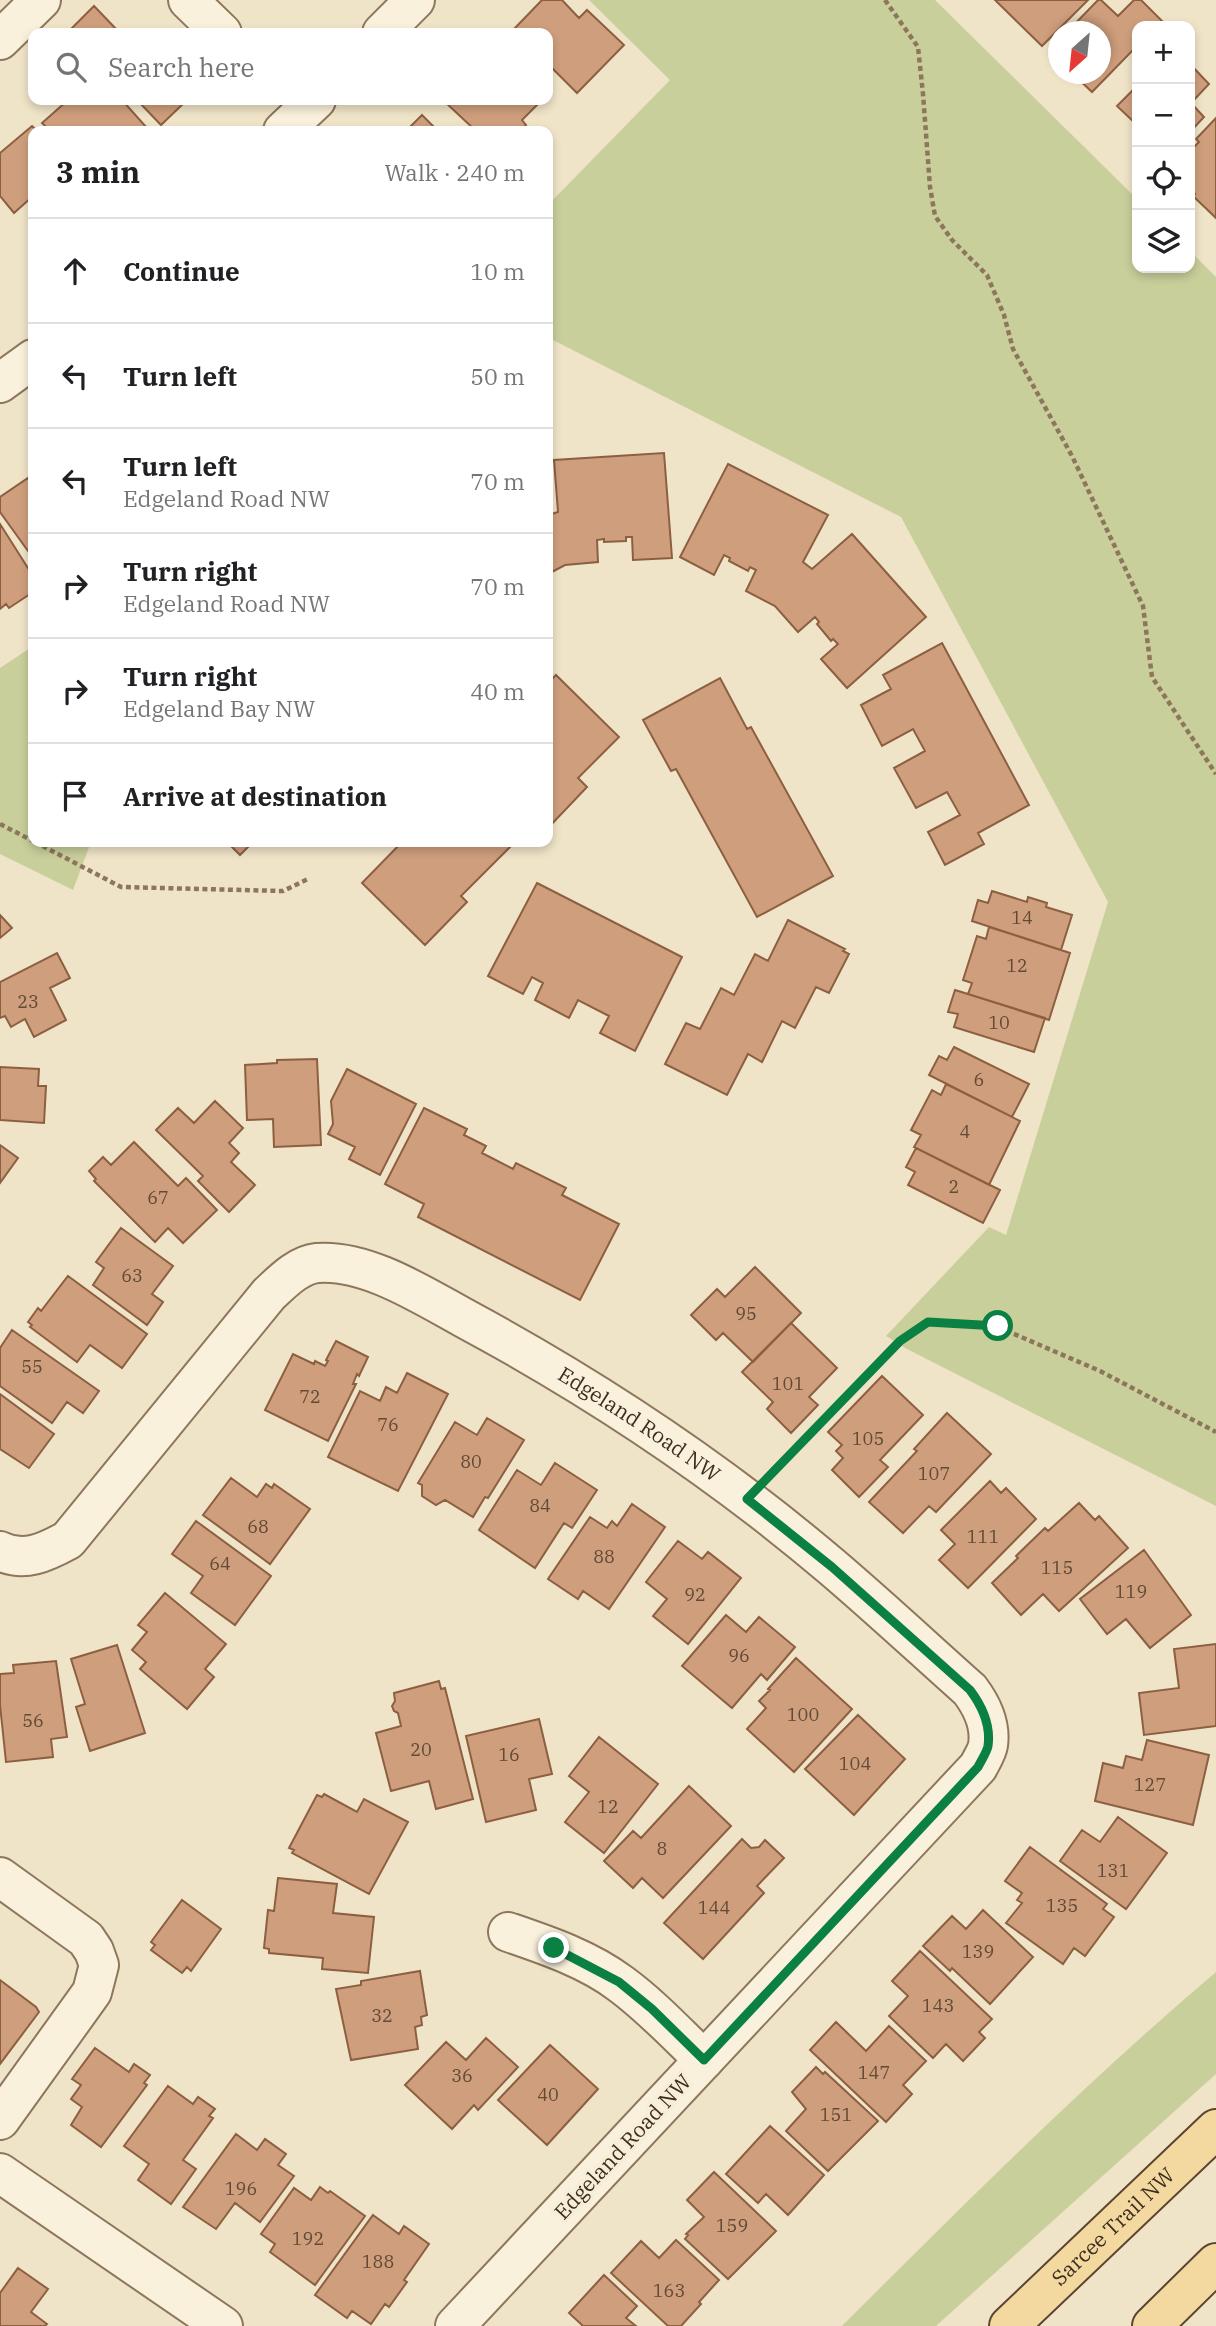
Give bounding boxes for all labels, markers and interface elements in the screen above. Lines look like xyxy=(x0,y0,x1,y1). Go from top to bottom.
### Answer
north arrow xyxy=(1048,21,1111,84)
map controls xyxy=(1132,21,1195,273)
button: + xyxy=(1132,21,1195,84)
search box xyxy=(28,28,553,105)
icon: search xyxy=(52,48,90,86)
text: Search here xyxy=(108,50,254,84)
button: − xyxy=(1132,84,1195,147)
button: locate xyxy=(1132,147,1195,210)
text: 3 min xyxy=(56,152,140,191)
text: Walk · 240 m xyxy=(384,157,525,187)
button: layers xyxy=(1132,210,1195,273)
icon: ahead xyxy=(56,252,94,290)
text: Continue xyxy=(123,254,240,288)
text: 10 m xyxy=(470,256,525,286)
icon: left xyxy=(56,357,94,395)
text: Turn left xyxy=(123,359,237,393)
text: 50 m xyxy=(470,361,525,391)
text: Turn left xyxy=(123,449,237,483)
icon: left xyxy=(56,462,94,500)
text: 70 m xyxy=(470,466,525,496)
text: Edgeland Road NW xyxy=(123,483,330,513)
text: Turn right xyxy=(123,554,257,588)
icon: right xyxy=(56,567,94,605)
text: 70 m xyxy=(470,571,525,601)
text: Edgeland Road NW xyxy=(123,588,330,618)
text: Turn right xyxy=(123,659,257,693)
icon: right xyxy=(56,672,94,710)
text: 40 m xyxy=(470,676,525,706)
text: Edgeland Bay NW xyxy=(123,693,315,723)
icon: arrive xyxy=(56,777,94,815)
text: Arrive at destination xyxy=(123,779,387,813)
house number: 14 xyxy=(1011,906,1033,929)
house number: 12 xyxy=(1006,954,1028,977)
house number: 23 xyxy=(17,990,39,1013)
house number: 10 xyxy=(988,1011,1010,1034)
house number: 6 xyxy=(974,1068,984,1091)
house number: 4 xyxy=(960,1120,970,1143)
house number: 2 xyxy=(949,1175,959,1198)
house number: 67 xyxy=(147,1186,169,1209)
house number: 63 xyxy=(121,1264,143,1287)
house number: 95 xyxy=(735,1302,757,1325)
route start xyxy=(982,1310,1013,1341)
house number: 55 xyxy=(21,1355,43,1378)
street label: Edgeland Road NW xyxy=(553,1360,726,1488)
house number: 101 xyxy=(772,1372,804,1395)
house number: 72 xyxy=(299,1385,321,1408)
house number: 76 xyxy=(377,1413,399,1436)
house number: 105 xyxy=(852,1427,884,1450)
house number: 80 xyxy=(460,1450,482,1473)
house number: 107 xyxy=(918,1462,950,1485)
house number: 84 xyxy=(529,1494,551,1517)
house number: 68 xyxy=(247,1515,269,1538)
house number: 111 xyxy=(967,1525,999,1548)
house number: 88 xyxy=(593,1545,615,1568)
house number: 64 xyxy=(209,1552,231,1575)
house number: 115 xyxy=(1041,1556,1073,1579)
house number: 119 xyxy=(1115,1580,1147,1603)
house number: 92 xyxy=(684,1583,706,1606)
house number: 96 xyxy=(728,1644,750,1667)
house number: 100 xyxy=(787,1703,819,1726)
house number: 56 xyxy=(22,1709,44,1732)
house number: 20 xyxy=(410,1738,432,1761)
house number: 16 xyxy=(498,1743,520,1766)
house number: 104 xyxy=(839,1752,871,1775)
house number: 127 xyxy=(1134,1773,1166,1796)
house number: 12 xyxy=(597,1795,619,1818)
house number: 8 xyxy=(657,1837,667,1860)
house number: 131 xyxy=(1097,1859,1129,1882)
house number: 135 xyxy=(1046,1894,1078,1917)
house number: 144 xyxy=(698,1896,730,1919)
route end xyxy=(538,1932,569,1963)
house number: 139 xyxy=(962,1940,994,1963)
house number: 143 xyxy=(922,1994,954,2017)
house number: 32 xyxy=(371,2004,393,2027)
house number: 147 xyxy=(858,2061,890,2084)
house number: 36 xyxy=(451,2064,473,2087)
street label: Edgeland Road NW xyxy=(548,2068,697,2225)
house number: 40 xyxy=(537,2083,559,2106)
house number: 151 xyxy=(820,2103,852,2126)
street label: Sarcee Trail NW xyxy=(1045,2161,1180,2291)
house number: 196 xyxy=(225,2177,257,2200)
house number: 159 xyxy=(716,2214,748,2237)
house number: 192 xyxy=(292,2227,324,2250)
house number: 188 xyxy=(362,2250,394,2273)
house number: 163 xyxy=(653,2279,685,2302)

